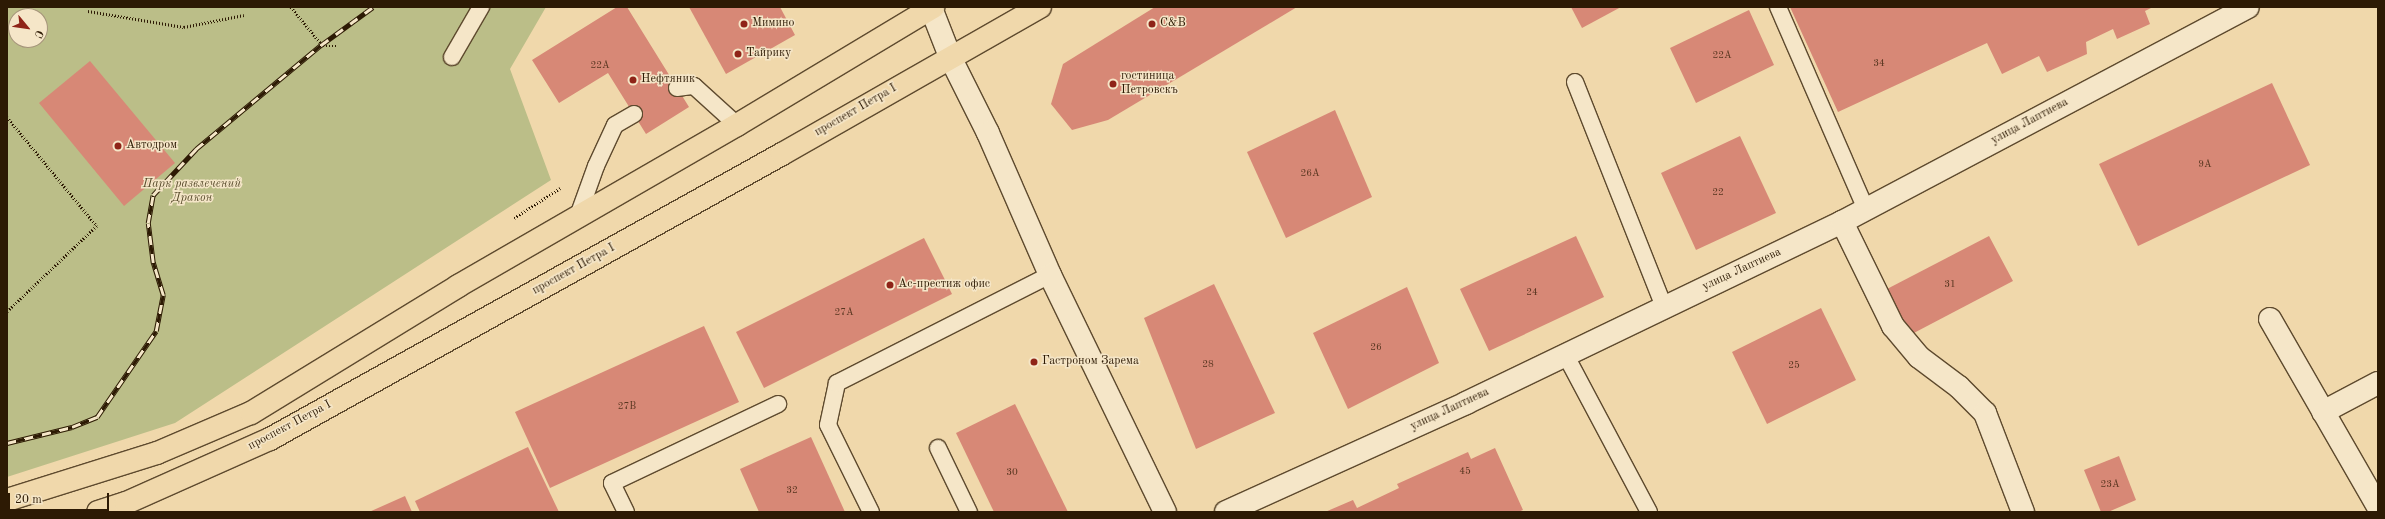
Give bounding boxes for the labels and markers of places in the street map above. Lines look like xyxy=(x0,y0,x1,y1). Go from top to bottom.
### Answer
place label: Мимино xyxy=(752,17,794,31)
place label: С&В xyxy=(1160,17,1186,31)
marker: Мимино xyxy=(739,19,749,29)
marker: С&В xyxy=(1147,19,1157,29)
place label: Тайрику xyxy=(746,47,791,61)
marker: Тайрику xyxy=(733,49,743,59)
place label: гостиница Петровскъ xyxy=(1121,70,1178,98)
place label: Нефтяник xyxy=(641,73,695,87)
marker: Нефтяник xyxy=(628,75,638,85)
marker: гостиница Петровскъ xyxy=(1108,79,1118,89)
place label: Автодром xyxy=(126,139,177,153)
marker: Автодром xyxy=(113,141,123,151)
place label: Ас-престиж офис xyxy=(898,278,990,292)
marker: Ас-престиж офис xyxy=(885,280,895,290)
place label: Гастроном Зарема xyxy=(1042,355,1139,369)
marker: Гастроном Зарема xyxy=(1029,357,1039,367)

